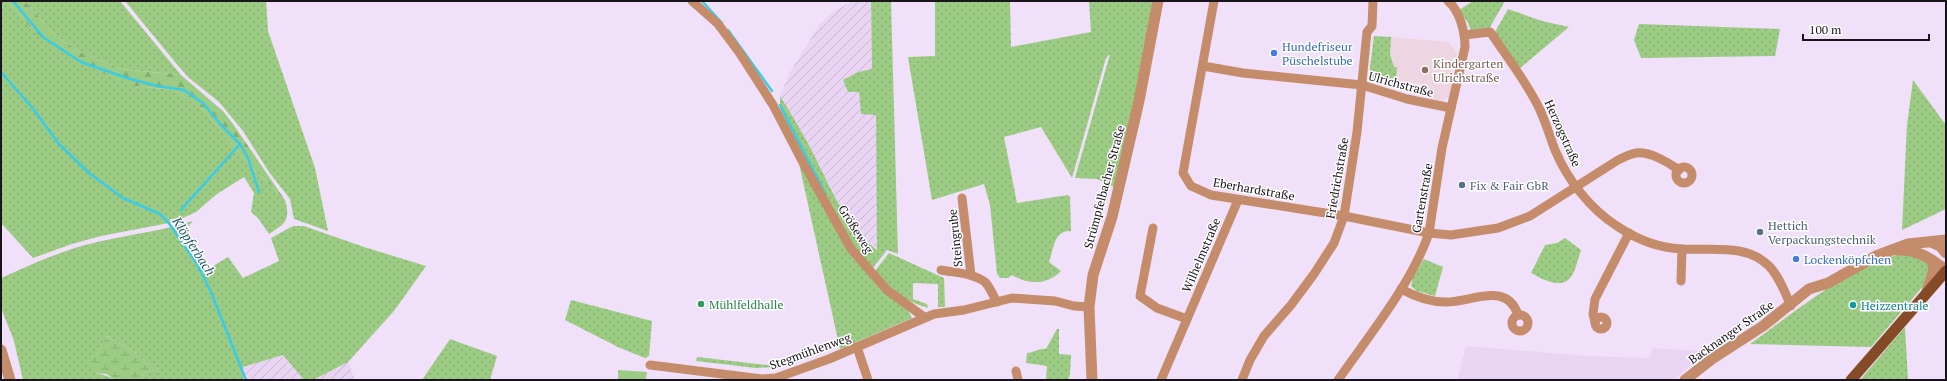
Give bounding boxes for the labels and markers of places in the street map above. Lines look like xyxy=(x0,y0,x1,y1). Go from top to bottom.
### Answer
place label: Hundefriseur Püschelstube xyxy=(1282,39,1353,68)
marker: Hundefriseur Püschelstube xyxy=(1269,48,1279,58)
place label: Kindergarten Ulrichstraße xyxy=(1433,56,1503,85)
marker: Kindergarten Ulrichstraße xyxy=(1420,65,1430,75)
place label: Fix & Fair GbR xyxy=(1470,178,1549,193)
marker: Fix & Fair GbR xyxy=(1457,180,1467,190)
place label: Hettich Verpackungstechnik xyxy=(1768,218,1877,247)
marker: Hettich Verpackungstechnik xyxy=(1755,227,1765,237)
place label: Lockenköpfchen xyxy=(1804,252,1891,267)
marker: Lockenköpfchen xyxy=(1791,254,1801,264)
place label: Mühlfeldhalle xyxy=(709,297,784,312)
place label: Heizzentrale xyxy=(1861,298,1929,313)
marker: Mühlfeldhalle xyxy=(696,299,706,309)
marker: Heizzentrale xyxy=(1848,300,1858,310)

